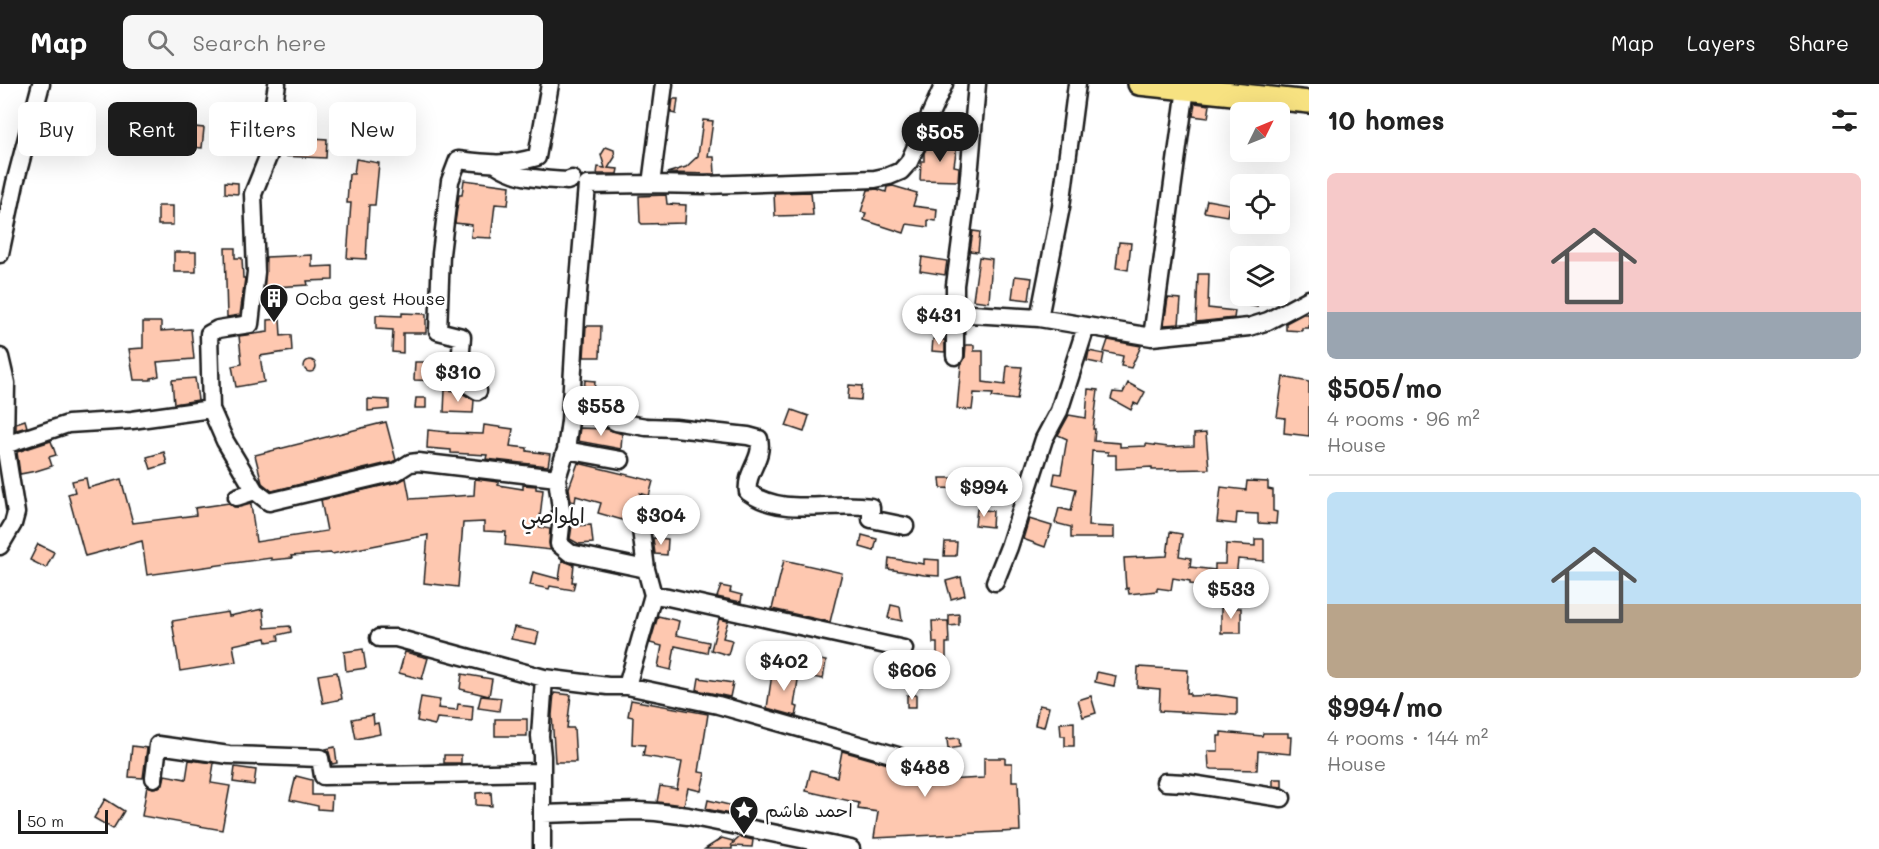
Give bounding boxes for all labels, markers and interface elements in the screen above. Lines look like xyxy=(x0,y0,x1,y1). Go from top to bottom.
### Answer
search box xyxy=(123,15,543,69)
text: Map xyxy=(30,24,87,60)
icon: search xyxy=(144,26,177,59)
text: Search here xyxy=(192,28,326,57)
text: Map xyxy=(1611,29,1654,56)
text: Layers xyxy=(1687,29,1756,56)
text: Share xyxy=(1789,29,1849,56)
chip: Buy xyxy=(18,102,96,156)
chip: Rent xyxy=(108,102,197,156)
chip: Filters xyxy=(209,102,317,156)
chip: New xyxy=(329,102,416,156)
north arrow xyxy=(1230,102,1290,162)
map controls xyxy=(1230,102,1290,306)
text: 10 homes xyxy=(1327,103,1445,137)
icon: filters xyxy=(1828,104,1861,137)
pin: $505 xyxy=(904,112,976,163)
text: $505 xyxy=(916,118,964,144)
button: locate xyxy=(1230,174,1290,234)
icon: home xyxy=(1540,212,1648,320)
button: layers xyxy=(1230,246,1290,306)
building icon: Ocba gest House xyxy=(258,282,290,324)
place label: Ocba gest House xyxy=(295,286,446,310)
pin: $431 xyxy=(903,295,975,346)
text: $431 xyxy=(916,301,962,327)
pin: $310 xyxy=(422,352,494,403)
text: $310 xyxy=(435,358,481,384)
text: $505/mo xyxy=(1327,371,1442,405)
pin: $558 xyxy=(565,386,637,437)
text: $558 xyxy=(577,392,625,418)
text: 4 rooms · 96 m² xyxy=(1327,405,1480,431)
text: House xyxy=(1327,431,1386,457)
pin: $994 xyxy=(948,467,1020,518)
text: $994 xyxy=(959,473,1009,499)
pin: $304 xyxy=(625,495,697,546)
district label: المواصي xyxy=(521,501,585,535)
text: $304 xyxy=(636,501,686,527)
icon: home xyxy=(1540,531,1648,639)
pin: $533 xyxy=(1195,569,1267,620)
text: $533 xyxy=(1207,575,1255,601)
pin: $402 xyxy=(748,641,820,692)
text: $402 xyxy=(759,647,809,673)
pin: $606 xyxy=(876,650,948,701)
text: $606 xyxy=(887,656,937,682)
text: $994/mo xyxy=(1327,690,1442,724)
text: 4 rooms · 144 m² xyxy=(1327,724,1488,750)
pin: $488 xyxy=(889,747,961,798)
text: House xyxy=(1327,750,1386,776)
text: $488 xyxy=(900,753,950,779)
place icon: احمد هاشم xyxy=(728,794,760,836)
place label: احمد هاشم xyxy=(765,798,853,825)
scale bar xyxy=(18,807,108,834)
text: 50 m xyxy=(27,810,64,831)

